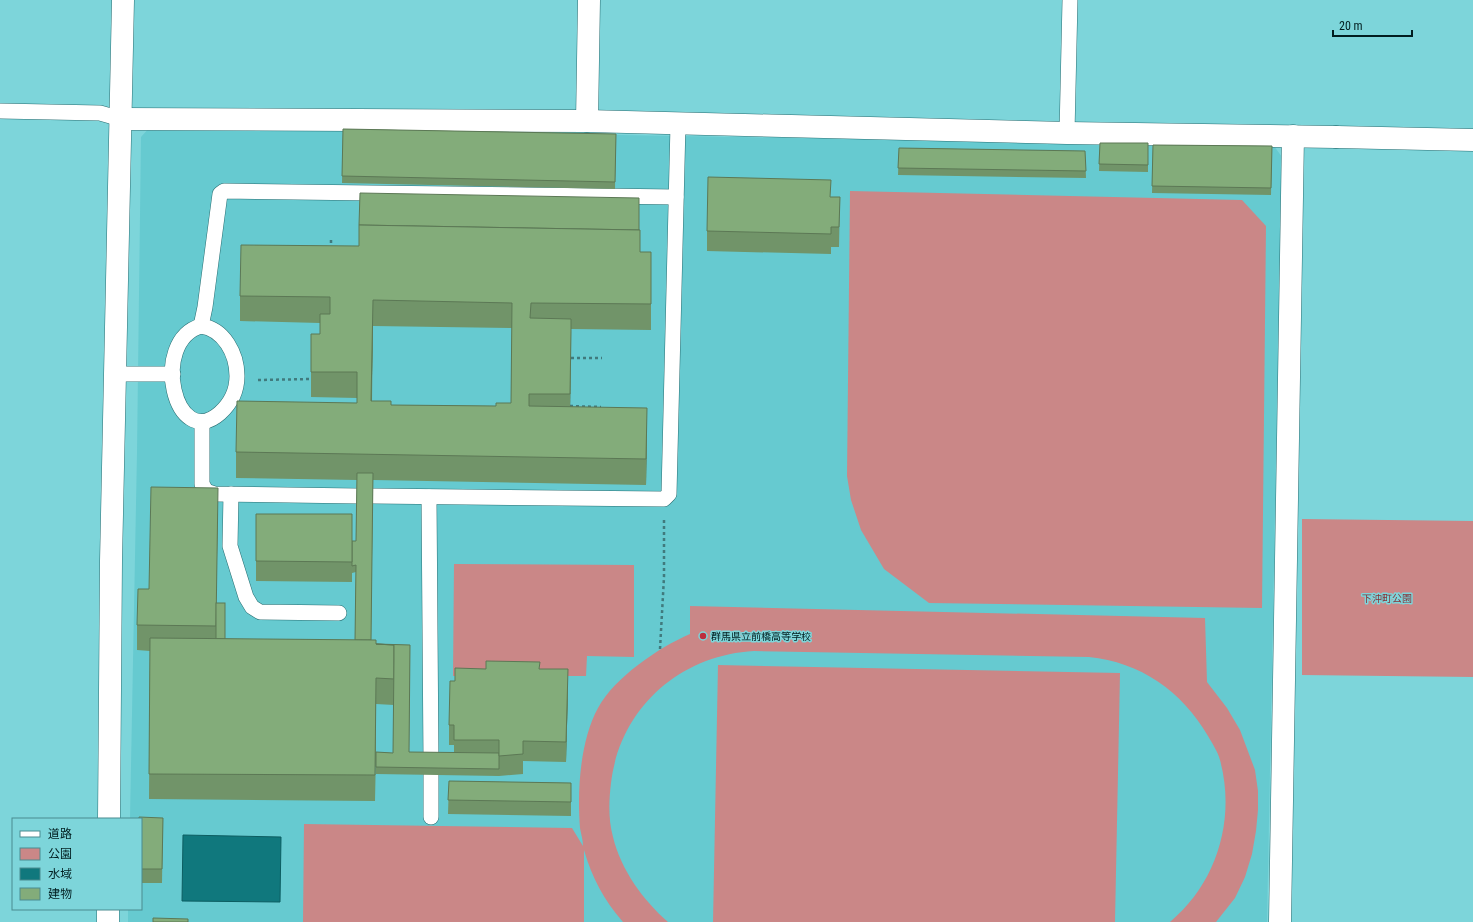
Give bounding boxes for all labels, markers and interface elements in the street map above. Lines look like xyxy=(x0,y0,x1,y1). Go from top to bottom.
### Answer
scale bar xyxy=(1333,12,1412,38)
text: 20 m xyxy=(1339,19,1363,33)
park label: 下沖町公園 xyxy=(1362,593,1412,604)
marker: 群馬県立前橋高等学校 xyxy=(698,631,708,641)
place label: 群馬県立前橋高等学校 xyxy=(711,631,811,642)
legend xyxy=(12,818,142,910)
text: 道路 xyxy=(48,827,72,841)
text: 公園 xyxy=(48,847,72,861)
text: 水域 xyxy=(48,867,72,881)
text: 建物 xyxy=(48,887,72,901)

